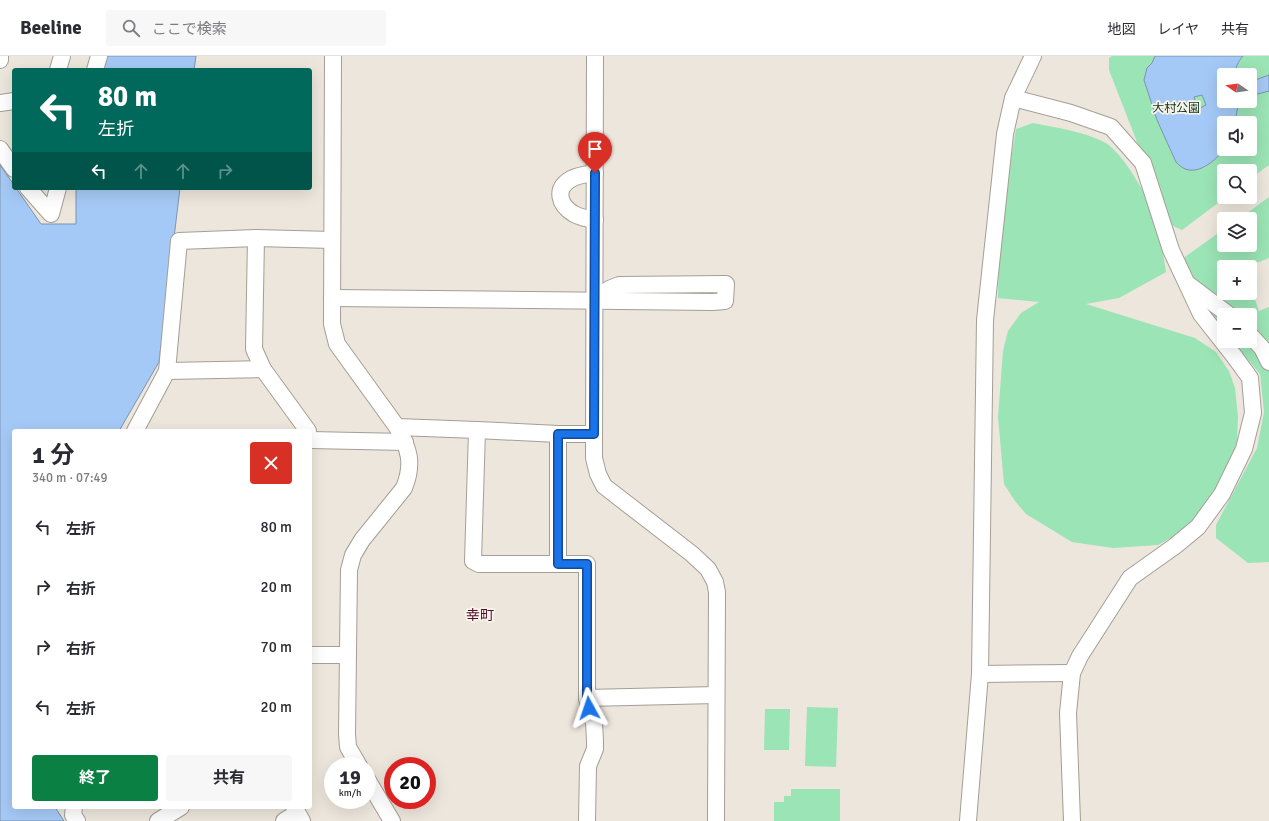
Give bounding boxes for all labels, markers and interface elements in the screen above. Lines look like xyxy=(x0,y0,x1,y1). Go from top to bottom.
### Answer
search box xyxy=(106,10,386,46)
text: Beeline xyxy=(20,16,82,40)
icon: search xyxy=(120,17,142,39)
text: ここで検索 xyxy=(152,20,227,38)
text: 地図 xyxy=(1107,21,1135,38)
text: レイヤ xyxy=(1157,21,1199,38)
text: 共有 xyxy=(1221,21,1249,38)
north arrow xyxy=(1217,68,1257,108)
map controls xyxy=(1217,68,1257,348)
text: 80 m xyxy=(98,80,157,114)
icon: left xyxy=(32,84,84,136)
park label: 大村公園 xyxy=(1152,101,1200,116)
button: sound xyxy=(1217,116,1257,156)
text: 左折 xyxy=(98,118,134,140)
pin xyxy=(578,132,612,173)
icon: arrive xyxy=(584,138,606,160)
icon: left xyxy=(88,160,110,182)
icon: ahead xyxy=(130,160,152,182)
icon: ahead xyxy=(172,160,194,182)
icon: right xyxy=(214,160,236,182)
button: search xyxy=(1217,164,1257,204)
button: layers xyxy=(1217,212,1257,252)
button: + xyxy=(1217,260,1257,300)
button: − xyxy=(1217,308,1257,348)
text: 1 分 xyxy=(32,440,74,470)
button: close xyxy=(250,442,292,484)
text: 340 m · 07:49 xyxy=(32,470,108,486)
icon: left xyxy=(32,516,54,538)
text: 80 m xyxy=(261,518,292,536)
text: 左折 xyxy=(66,520,96,538)
icon: right xyxy=(32,576,54,598)
text: 20 m xyxy=(261,578,292,596)
text: 右折 xyxy=(66,580,96,598)
district label: 幸町 xyxy=(466,607,494,624)
icon: right xyxy=(32,636,54,658)
text: 70 m xyxy=(261,638,292,656)
text: 右折 xyxy=(66,640,96,658)
position arrow xyxy=(568,687,610,729)
icon: left xyxy=(32,696,54,718)
text: 20 m xyxy=(261,698,292,716)
text: 左折 xyxy=(66,700,96,718)
button: 終了 xyxy=(32,755,158,801)
button: 共有 xyxy=(166,755,292,801)
speed limit sign: 20 xyxy=(384,757,436,809)
text: 19 xyxy=(339,765,361,790)
text: km/h xyxy=(339,787,361,799)

